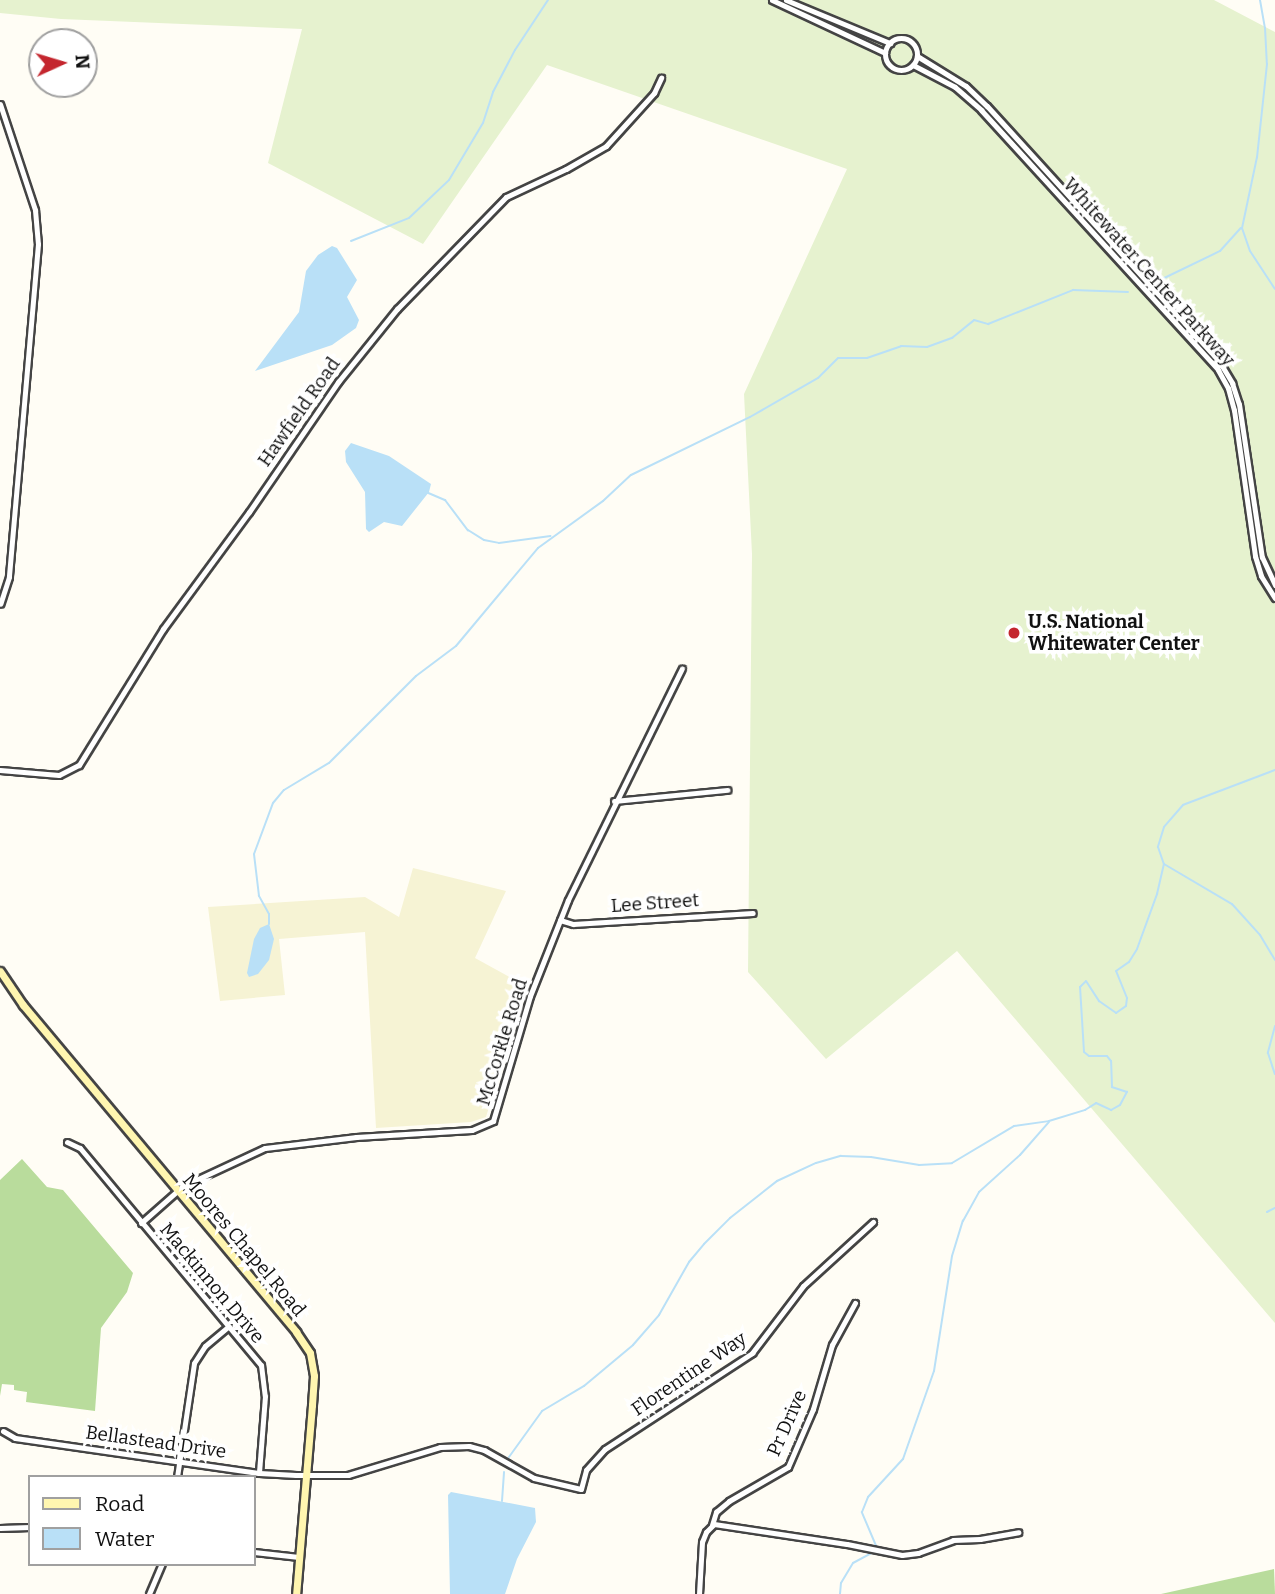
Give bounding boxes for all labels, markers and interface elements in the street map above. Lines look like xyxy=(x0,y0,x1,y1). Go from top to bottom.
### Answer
north arrow xyxy=(28,28,98,98)
text: N xyxy=(70,54,94,70)
street label: Whitewater Center Parkway xyxy=(1058,173,1240,371)
street label: Hawfield Road xyxy=(253,353,345,471)
place label: U.S. National Whitewater Center xyxy=(1028,611,1200,655)
marker: U.S. National Whitewater Center xyxy=(1006,625,1022,641)
street label: Lee Street xyxy=(610,889,700,917)
street label: McCorkle Road xyxy=(472,976,532,1108)
street label: Moores Chapel Road xyxy=(178,1169,310,1321)
street label: Mackinnon Drive xyxy=(155,1218,269,1348)
street label: Florentine Way xyxy=(627,1327,751,1421)
street label: Pr Drive xyxy=(762,1386,812,1460)
street label: Bellastead Drive xyxy=(84,1421,228,1463)
legend xyxy=(28,1475,256,1566)
text: Road xyxy=(95,1491,144,1517)
text: Water xyxy=(95,1526,154,1552)

